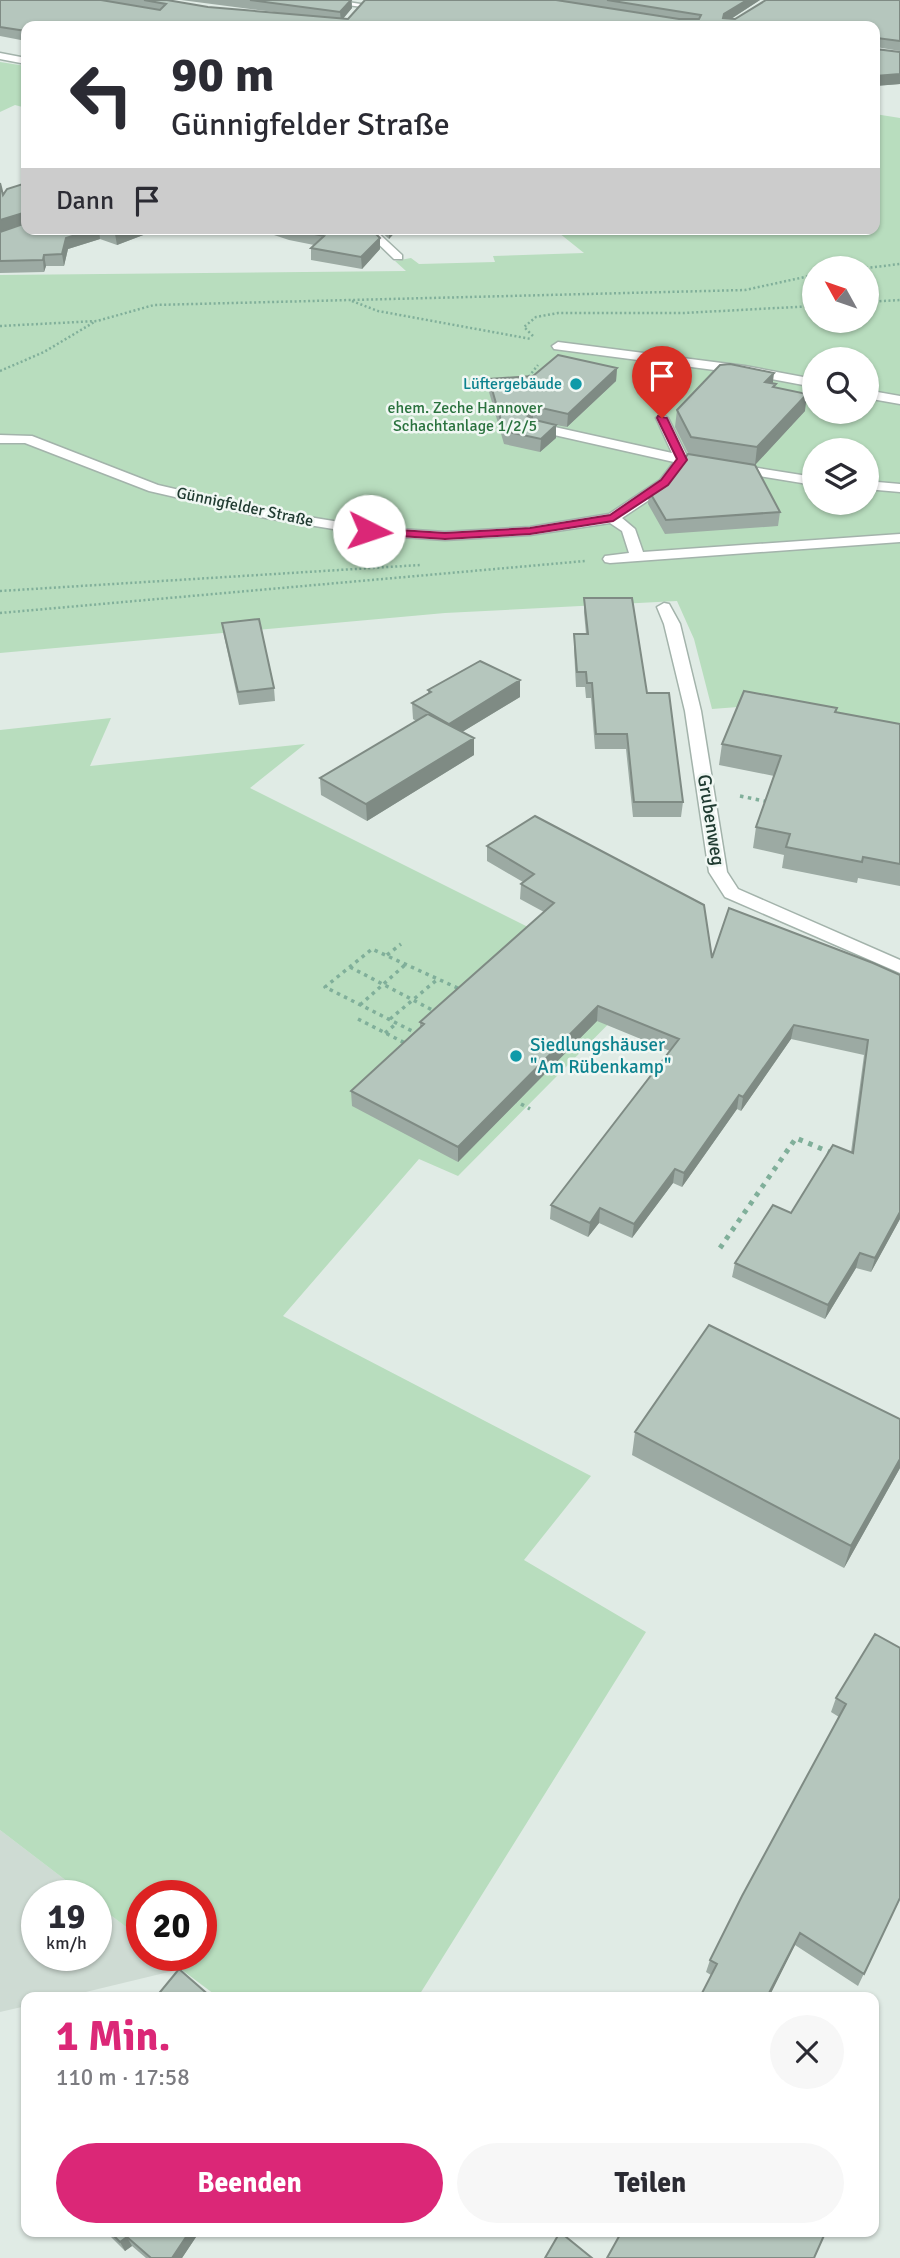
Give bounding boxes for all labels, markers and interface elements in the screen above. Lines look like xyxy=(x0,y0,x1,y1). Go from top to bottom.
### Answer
text: 90 m xyxy=(171,45,274,105)
icon: left xyxy=(56,49,147,140)
text: Günnigfelder Straße xyxy=(171,105,450,144)
icon: arrive xyxy=(128,182,166,220)
text: Dann xyxy=(56,185,114,217)
north arrow xyxy=(802,256,878,332)
map controls xyxy=(802,256,879,515)
pin xyxy=(632,346,692,418)
button: search xyxy=(802,347,879,424)
icon: arrive xyxy=(643,357,681,395)
place label: Lüftergebäude xyxy=(463,374,562,394)
marker: Lüftergebäude xyxy=(568,376,584,392)
park label: ehem. Zeche Hannover Schachtanlage 1/2/5 xyxy=(387,398,543,436)
button: layers xyxy=(802,438,879,515)
street label: Günnigfelder Straße xyxy=(175,483,315,531)
position arrow xyxy=(332,494,406,568)
street label: Grubenweg xyxy=(692,773,730,867)
place label: Siedlungshäuser "Am Rübenkamp" xyxy=(530,1033,671,1079)
marker: Siedlungshäuser "Am Rübenkamp" xyxy=(508,1048,524,1064)
speed limit sign: 20 xyxy=(126,1880,217,1971)
text: 19 xyxy=(48,1895,85,1938)
text: km/h xyxy=(46,1932,87,1954)
text: 1 Min. xyxy=(56,2011,170,2062)
button: close xyxy=(770,2015,844,2089)
text: 110 m · 17:58 xyxy=(56,2063,190,2092)
button: Beenden xyxy=(56,2143,443,2223)
button: Teilen xyxy=(457,2143,844,2223)

